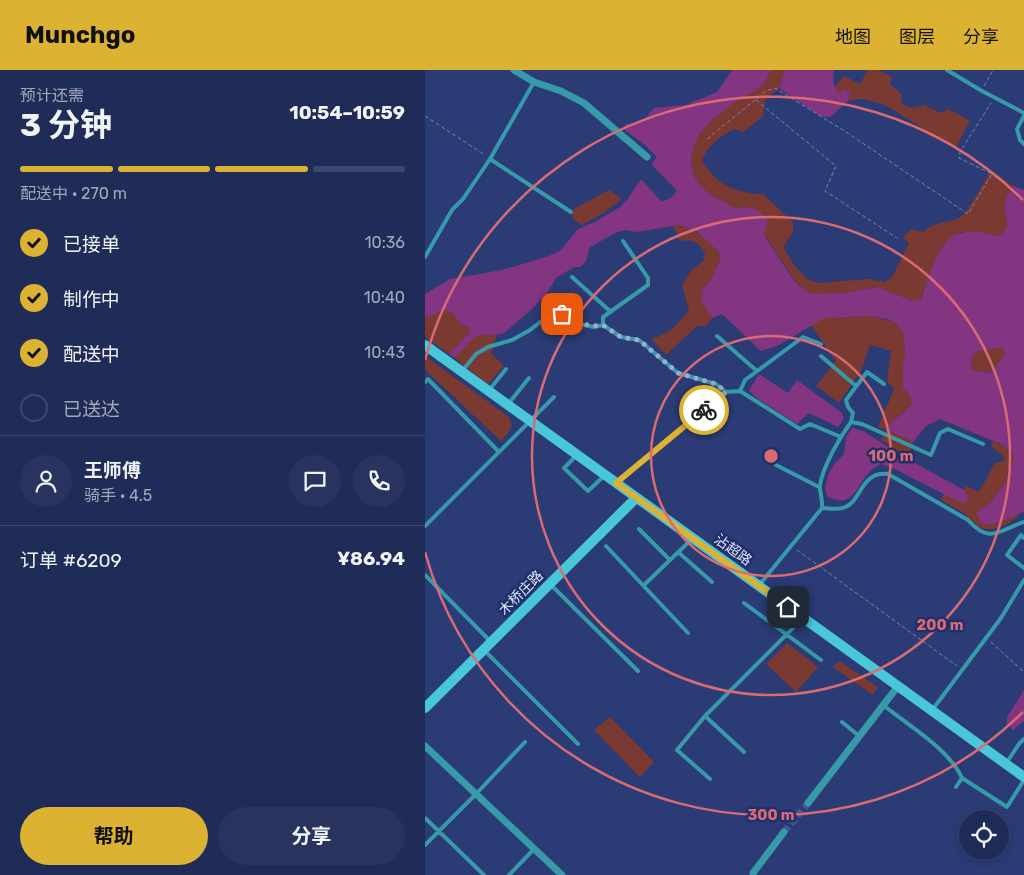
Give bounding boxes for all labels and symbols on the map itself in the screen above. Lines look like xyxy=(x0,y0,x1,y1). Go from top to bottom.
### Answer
pin xyxy=(541,293,583,335)
courier xyxy=(679,385,729,435)
centre of rings xyxy=(762,447,780,465)
text: 100 m xyxy=(869,447,913,465)
street label: 沾超路 xyxy=(711,531,755,569)
street label: 木桥庄路 xyxy=(495,567,547,619)
pin xyxy=(767,586,809,628)
text: 200 m xyxy=(916,616,964,634)
text: 300 m xyxy=(747,806,795,824)

